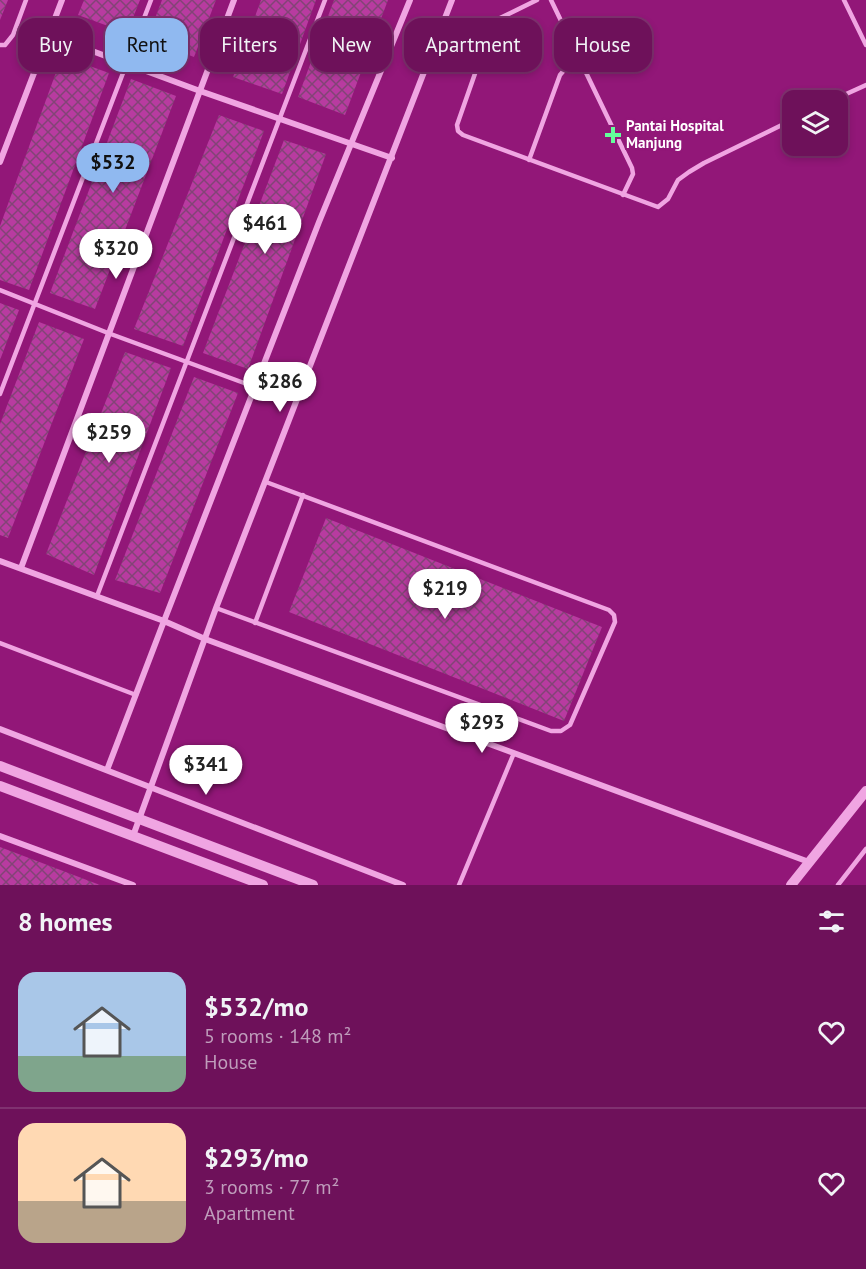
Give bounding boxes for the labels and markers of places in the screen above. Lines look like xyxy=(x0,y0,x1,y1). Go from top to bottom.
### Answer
place label: Pantai Hospital Manjung xyxy=(626,116,724,152)
marker: Pantai Hospital Manjung xyxy=(604,126,622,144)
pin: $532 xyxy=(77,143,149,194)
pin: $461 xyxy=(229,204,301,255)
pin: $320 xyxy=(80,229,152,280)
pin: $286 xyxy=(244,362,316,413)
pin: $259 xyxy=(73,413,145,464)
pin: $219 xyxy=(409,569,481,620)
pin: $293 xyxy=(446,703,518,754)
pin: $341 xyxy=(170,745,242,796)

